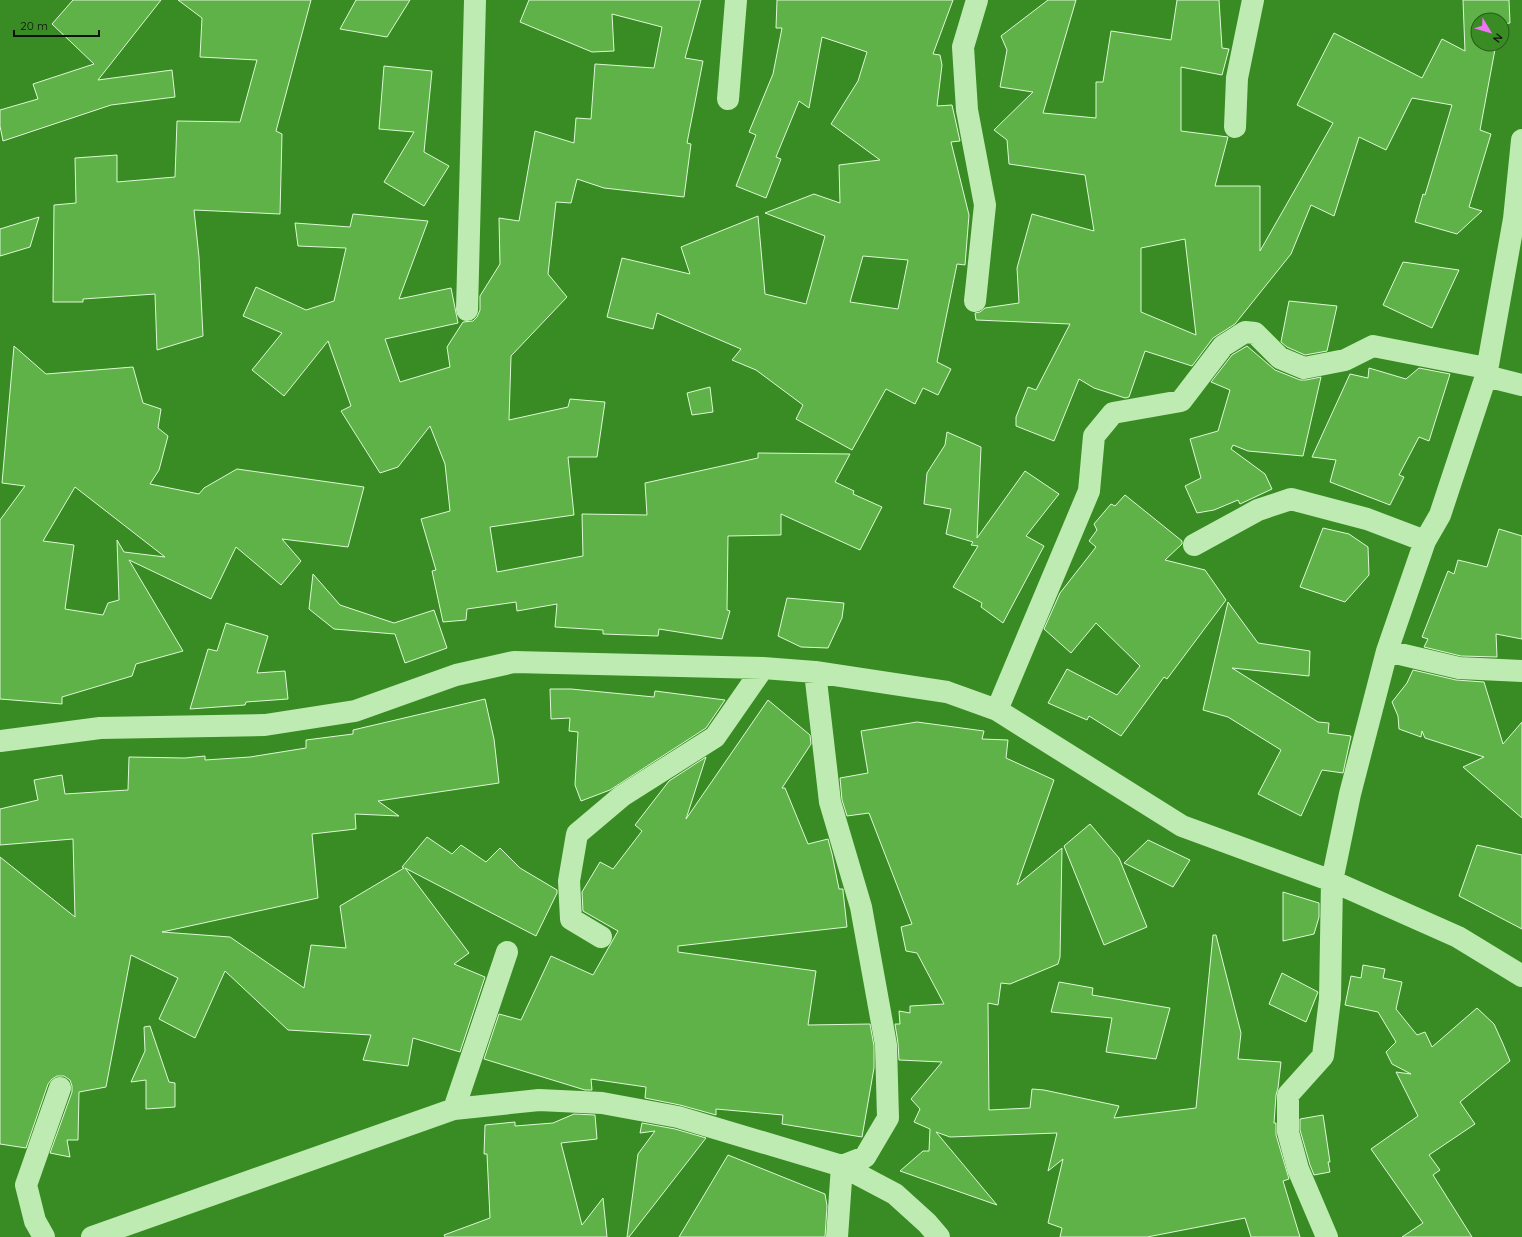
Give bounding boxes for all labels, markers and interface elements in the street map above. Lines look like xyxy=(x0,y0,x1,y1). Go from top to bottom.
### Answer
scale bar xyxy=(14,12,99,38)
north arrow xyxy=(1470,12,1510,52)
text: 20 m xyxy=(20,18,48,33)
text: N xyxy=(1490,31,1506,46)

